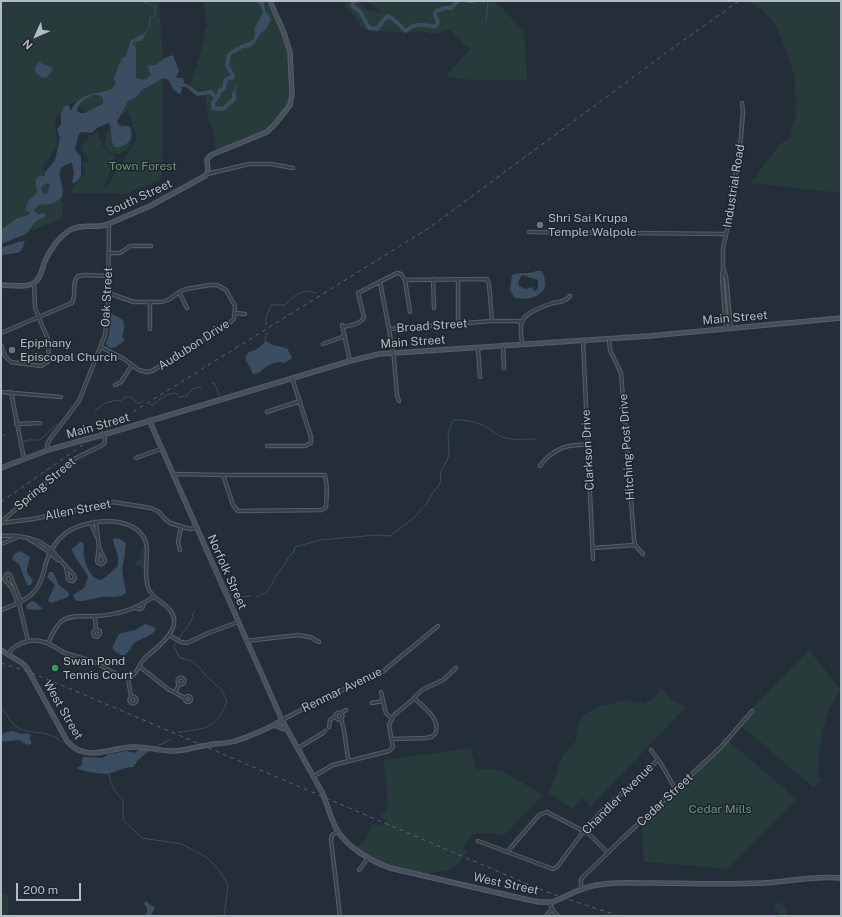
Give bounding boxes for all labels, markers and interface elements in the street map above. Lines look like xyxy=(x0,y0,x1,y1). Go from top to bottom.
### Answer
north arrow xyxy=(16,16,56,56)
text: N xyxy=(20,37,35,52)
street label: Industrial Road xyxy=(720,143,748,229)
park label: Town Forest xyxy=(109,159,177,173)
street label: South Street xyxy=(104,176,174,220)
place label: Shri Sai Krupa Temple Walpole xyxy=(548,211,637,239)
marker: Shri Sai Krupa Temple Walpole xyxy=(535,220,545,230)
street label: Oak Street xyxy=(98,267,116,327)
street label: Main Street xyxy=(702,308,768,328)
street label: Broad Street xyxy=(396,316,468,336)
street label: Audubon Drive xyxy=(156,317,232,373)
street label: Main Street xyxy=(380,333,446,351)
place label: Epiphany Episcopal Church xyxy=(20,336,117,364)
marker: Epiphany Episcopal Church xyxy=(7,345,17,355)
street label: Hitching Post Drive xyxy=(616,393,638,501)
street label: Clarkson Drive xyxy=(579,409,597,491)
street label: Main Street xyxy=(65,410,131,442)
street label: Spring Street xyxy=(12,454,78,514)
street label: Allen Street xyxy=(44,497,112,523)
street label: Norfolk Street xyxy=(204,532,250,612)
place label: Swan Pond Tennis Court xyxy=(63,654,133,682)
marker: Swan Pond Tennis Court xyxy=(50,663,60,673)
street label: Renmar Avenue xyxy=(300,664,384,716)
street label: West Street xyxy=(40,678,86,742)
street label: Chandler Avenue xyxy=(579,760,657,838)
street label: Cedar Street xyxy=(634,770,696,830)
park label: Cedar Mills xyxy=(688,802,752,816)
street label: West Street xyxy=(472,870,540,898)
scale bar xyxy=(18,875,83,901)
text: 200 m xyxy=(23,883,58,897)

